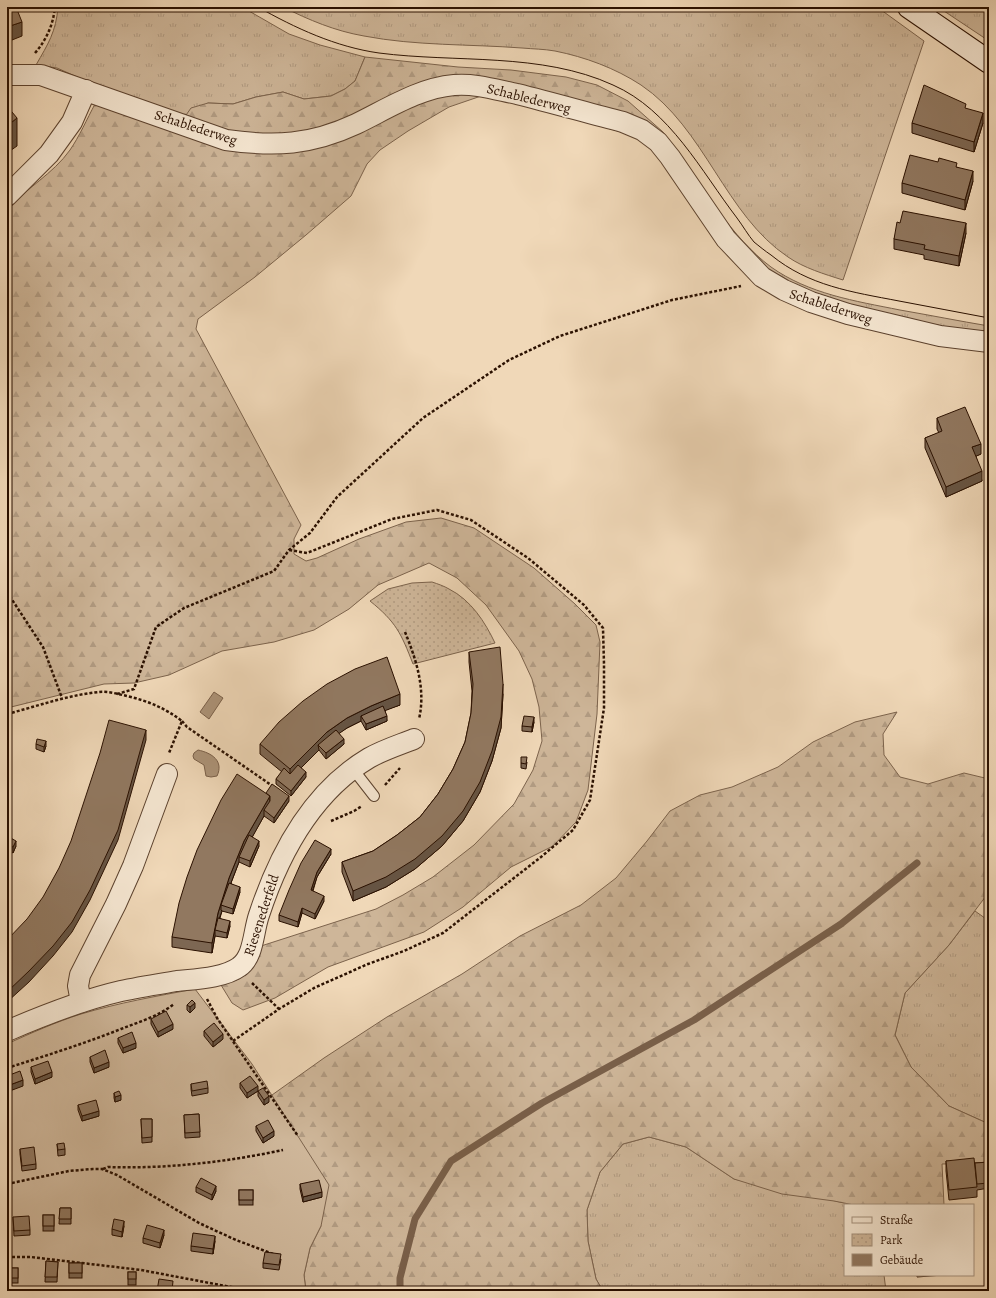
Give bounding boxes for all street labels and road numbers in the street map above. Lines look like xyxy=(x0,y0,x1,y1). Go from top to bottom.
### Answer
street label: Schablederweg xyxy=(485,79,573,118)
street label: Schablederweg xyxy=(152,105,240,150)
street label: Schablederweg xyxy=(787,284,875,329)
street label: Riesenederfeld xyxy=(239,871,284,959)

